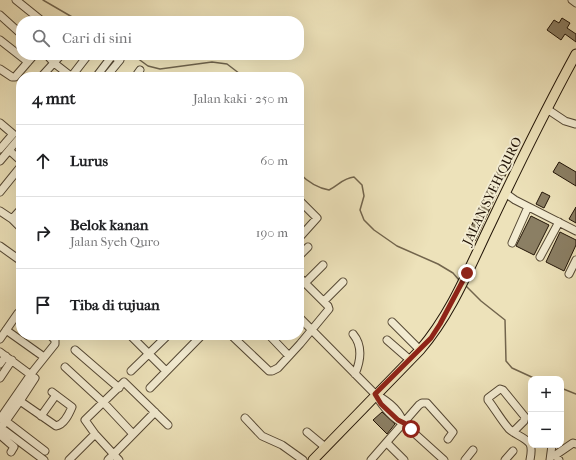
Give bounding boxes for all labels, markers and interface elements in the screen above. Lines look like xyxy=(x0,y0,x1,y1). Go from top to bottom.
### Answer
search box xyxy=(16,16,304,60)
icon: search xyxy=(30,27,52,49)
text: Cari di sini xyxy=(62,29,132,47)
text: 4 mnt xyxy=(32,88,76,108)
text: Jalan kaki · 250 m xyxy=(193,91,288,106)
street label: JALAN SYEH QURO xyxy=(459,135,525,248)
icon: ahead xyxy=(32,150,54,172)
text: Lurus xyxy=(70,152,108,170)
text: 60 m xyxy=(260,153,288,168)
text: Belok kanan xyxy=(70,216,149,234)
icon: right xyxy=(32,222,54,244)
text: 190 m xyxy=(256,225,288,240)
text: Jalan Syeh Quro xyxy=(70,234,160,249)
route end xyxy=(458,264,476,282)
icon: arrive xyxy=(32,294,54,316)
text: Tiba di tujuan xyxy=(70,296,160,314)
map controls xyxy=(528,376,564,448)
button: + xyxy=(528,376,564,412)
button: − xyxy=(528,412,564,448)
route start xyxy=(402,420,420,438)

